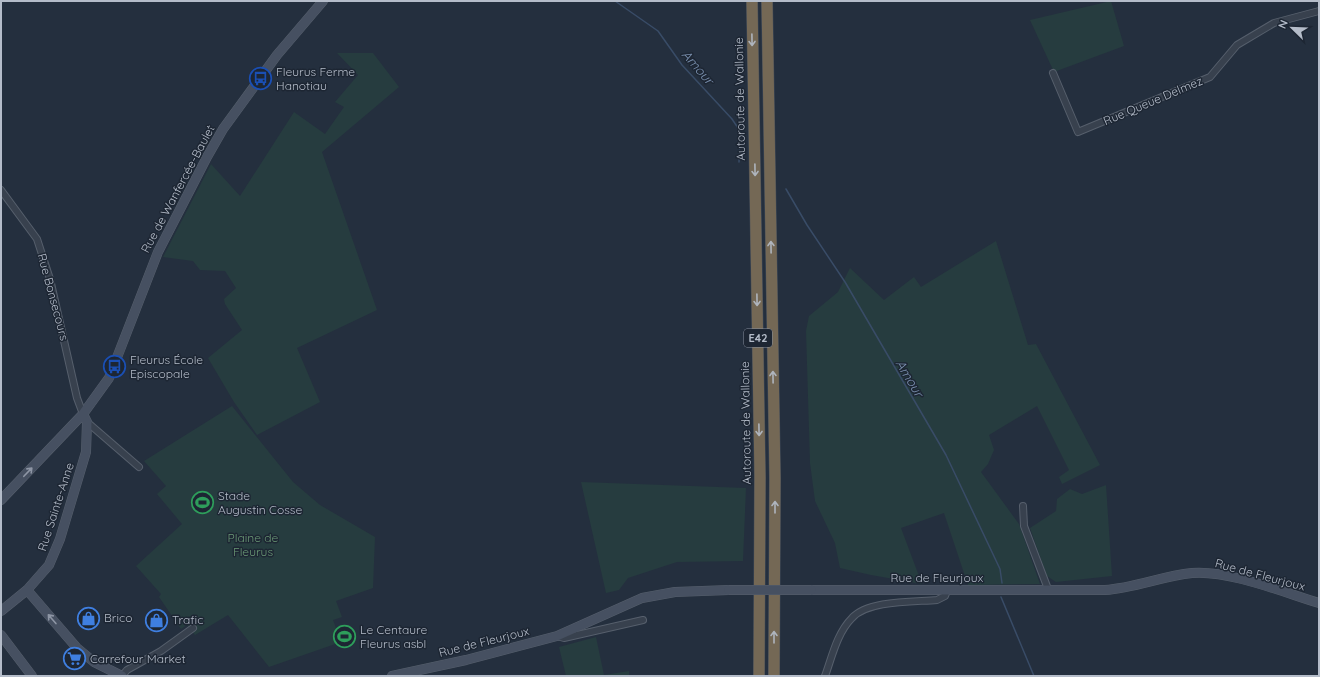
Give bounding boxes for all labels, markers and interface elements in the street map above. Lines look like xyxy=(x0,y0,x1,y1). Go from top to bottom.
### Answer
north arrow xyxy=(1272,8,1312,48)
text: N xyxy=(1275,18,1291,31)
one-way arrow xyxy=(748,33,756,46)
street label: Autoroute de Wallonie xyxy=(731,37,748,161)
water label: Amour xyxy=(679,46,719,89)
place label: Fleurus Ferme Hanotiau xyxy=(276,64,355,93)
bus stop icon: Fleurus Ferme Hanotiau xyxy=(248,66,274,92)
street label: Rue Queue Delmez xyxy=(1101,73,1205,128)
street label: Rue de Wanfercée-Baulet xyxy=(137,122,218,255)
one-way arrow xyxy=(751,163,759,176)
one-way arrow xyxy=(767,241,775,254)
street label: Rue Bonsecours xyxy=(35,252,72,343)
one-way arrow xyxy=(753,293,761,306)
road number: E42 xyxy=(744,329,772,347)
place label: Fleurus École Episcopale xyxy=(130,352,203,381)
bus stop icon: Fleurus École Episcopale xyxy=(102,354,128,380)
water label: Amour xyxy=(893,357,928,401)
street label: Autoroute de Wallonie xyxy=(737,361,754,485)
one-way arrow xyxy=(769,371,777,384)
one-way arrow xyxy=(755,423,763,436)
street label: Rue Sainte-Anne xyxy=(34,460,77,553)
one-way arrow xyxy=(23,467,33,477)
place label: Stade Augustin Cosse xyxy=(218,488,302,517)
sports icon: Stade Augustin Cosse xyxy=(190,490,216,516)
one-way arrow xyxy=(771,501,779,514)
park label: Plaine de Fleurus xyxy=(228,530,279,559)
street label: Rue de Fleurjoux xyxy=(1213,555,1307,594)
street label: Rue de Fleurjoux xyxy=(891,570,984,585)
shop icon: Brico xyxy=(76,605,102,631)
shop icon: Trafic xyxy=(143,607,169,633)
place label: Brico xyxy=(104,610,132,625)
place label: Trafic xyxy=(172,612,203,627)
one-way arrow xyxy=(47,614,57,624)
place label: Le Centaure Fleurus asbl xyxy=(360,622,427,651)
street label: Rue de Fleurjoux xyxy=(437,623,531,660)
sports icon: Le Centaure Fleurus asbl xyxy=(331,624,357,650)
one-way arrow xyxy=(770,631,778,644)
supermarket icon: Carrefour Market xyxy=(61,646,87,672)
place label: Carrefour Market xyxy=(90,651,186,666)

